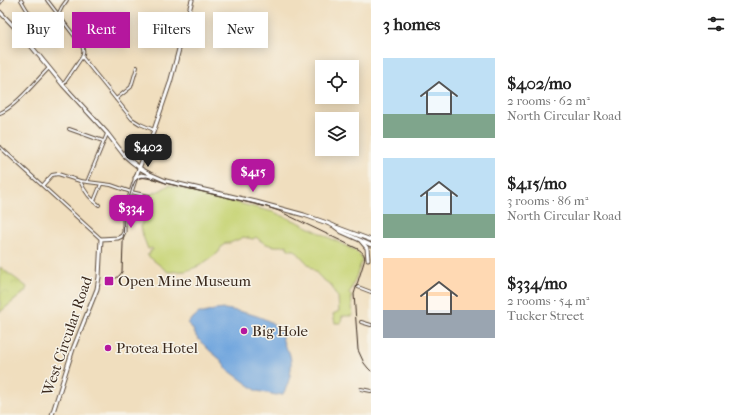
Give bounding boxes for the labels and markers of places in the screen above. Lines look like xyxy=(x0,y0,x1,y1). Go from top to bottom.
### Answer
pin: $402 xyxy=(124,134,172,168)
pin: $415 xyxy=(229,159,277,193)
pin: $334 xyxy=(107,195,155,229)
place label: Open Mine Museum xyxy=(118,272,251,290)
marker: Open Mine Museum xyxy=(103,275,115,287)
place label: Big Hole xyxy=(252,322,309,340)
marker: Big Hole xyxy=(239,326,249,336)
place label: Protea Hotel xyxy=(116,339,198,357)
marker: Protea Hotel xyxy=(103,343,113,353)

